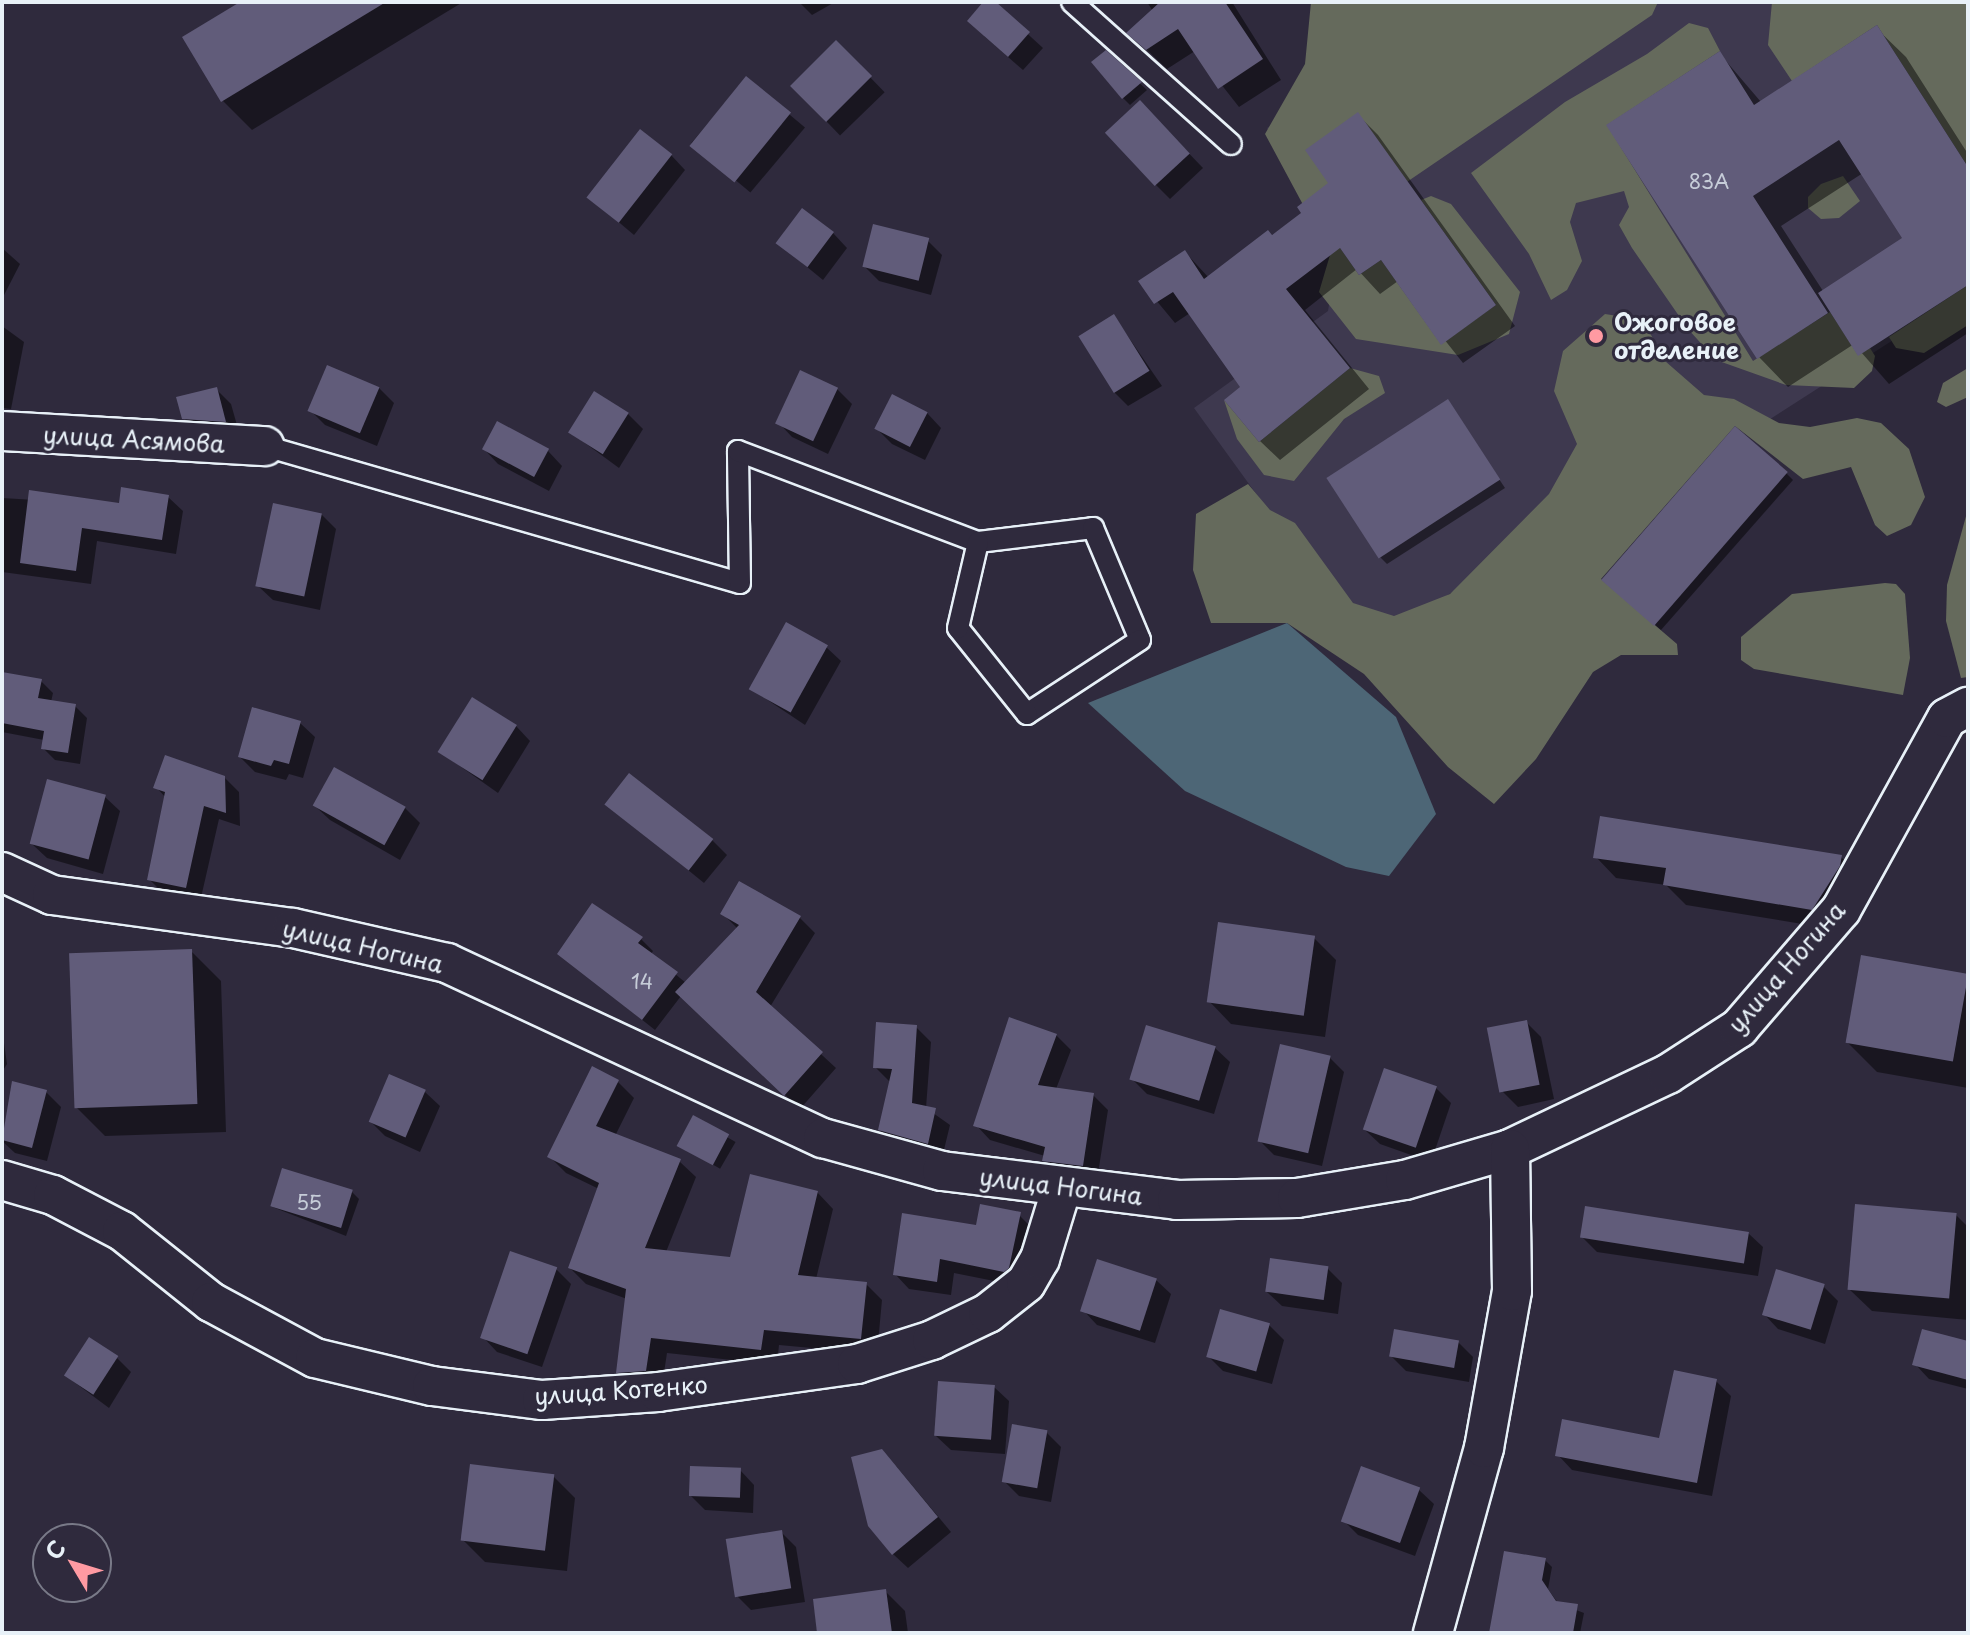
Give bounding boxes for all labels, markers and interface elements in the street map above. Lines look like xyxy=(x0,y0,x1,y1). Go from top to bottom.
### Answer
house number: 83А xyxy=(1689,169,1729,193)
place label: Ожоговое отделение xyxy=(1614,308,1739,364)
marker: Ожоговое отделение xyxy=(1585,325,1607,347)
street label: улица Асямова xyxy=(42,420,226,458)
street label: улица Ногина xyxy=(1721,895,1851,1039)
street label: улица Ногина xyxy=(279,913,447,979)
house number: 14 xyxy=(631,969,653,993)
street label: улица Ногина xyxy=(977,1162,1145,1210)
house number: 55 xyxy=(296,1190,322,1214)
street label: улица Котенко xyxy=(532,1370,710,1410)
north arrow xyxy=(32,1523,112,1603)
text: С xyxy=(36,1532,72,1566)

